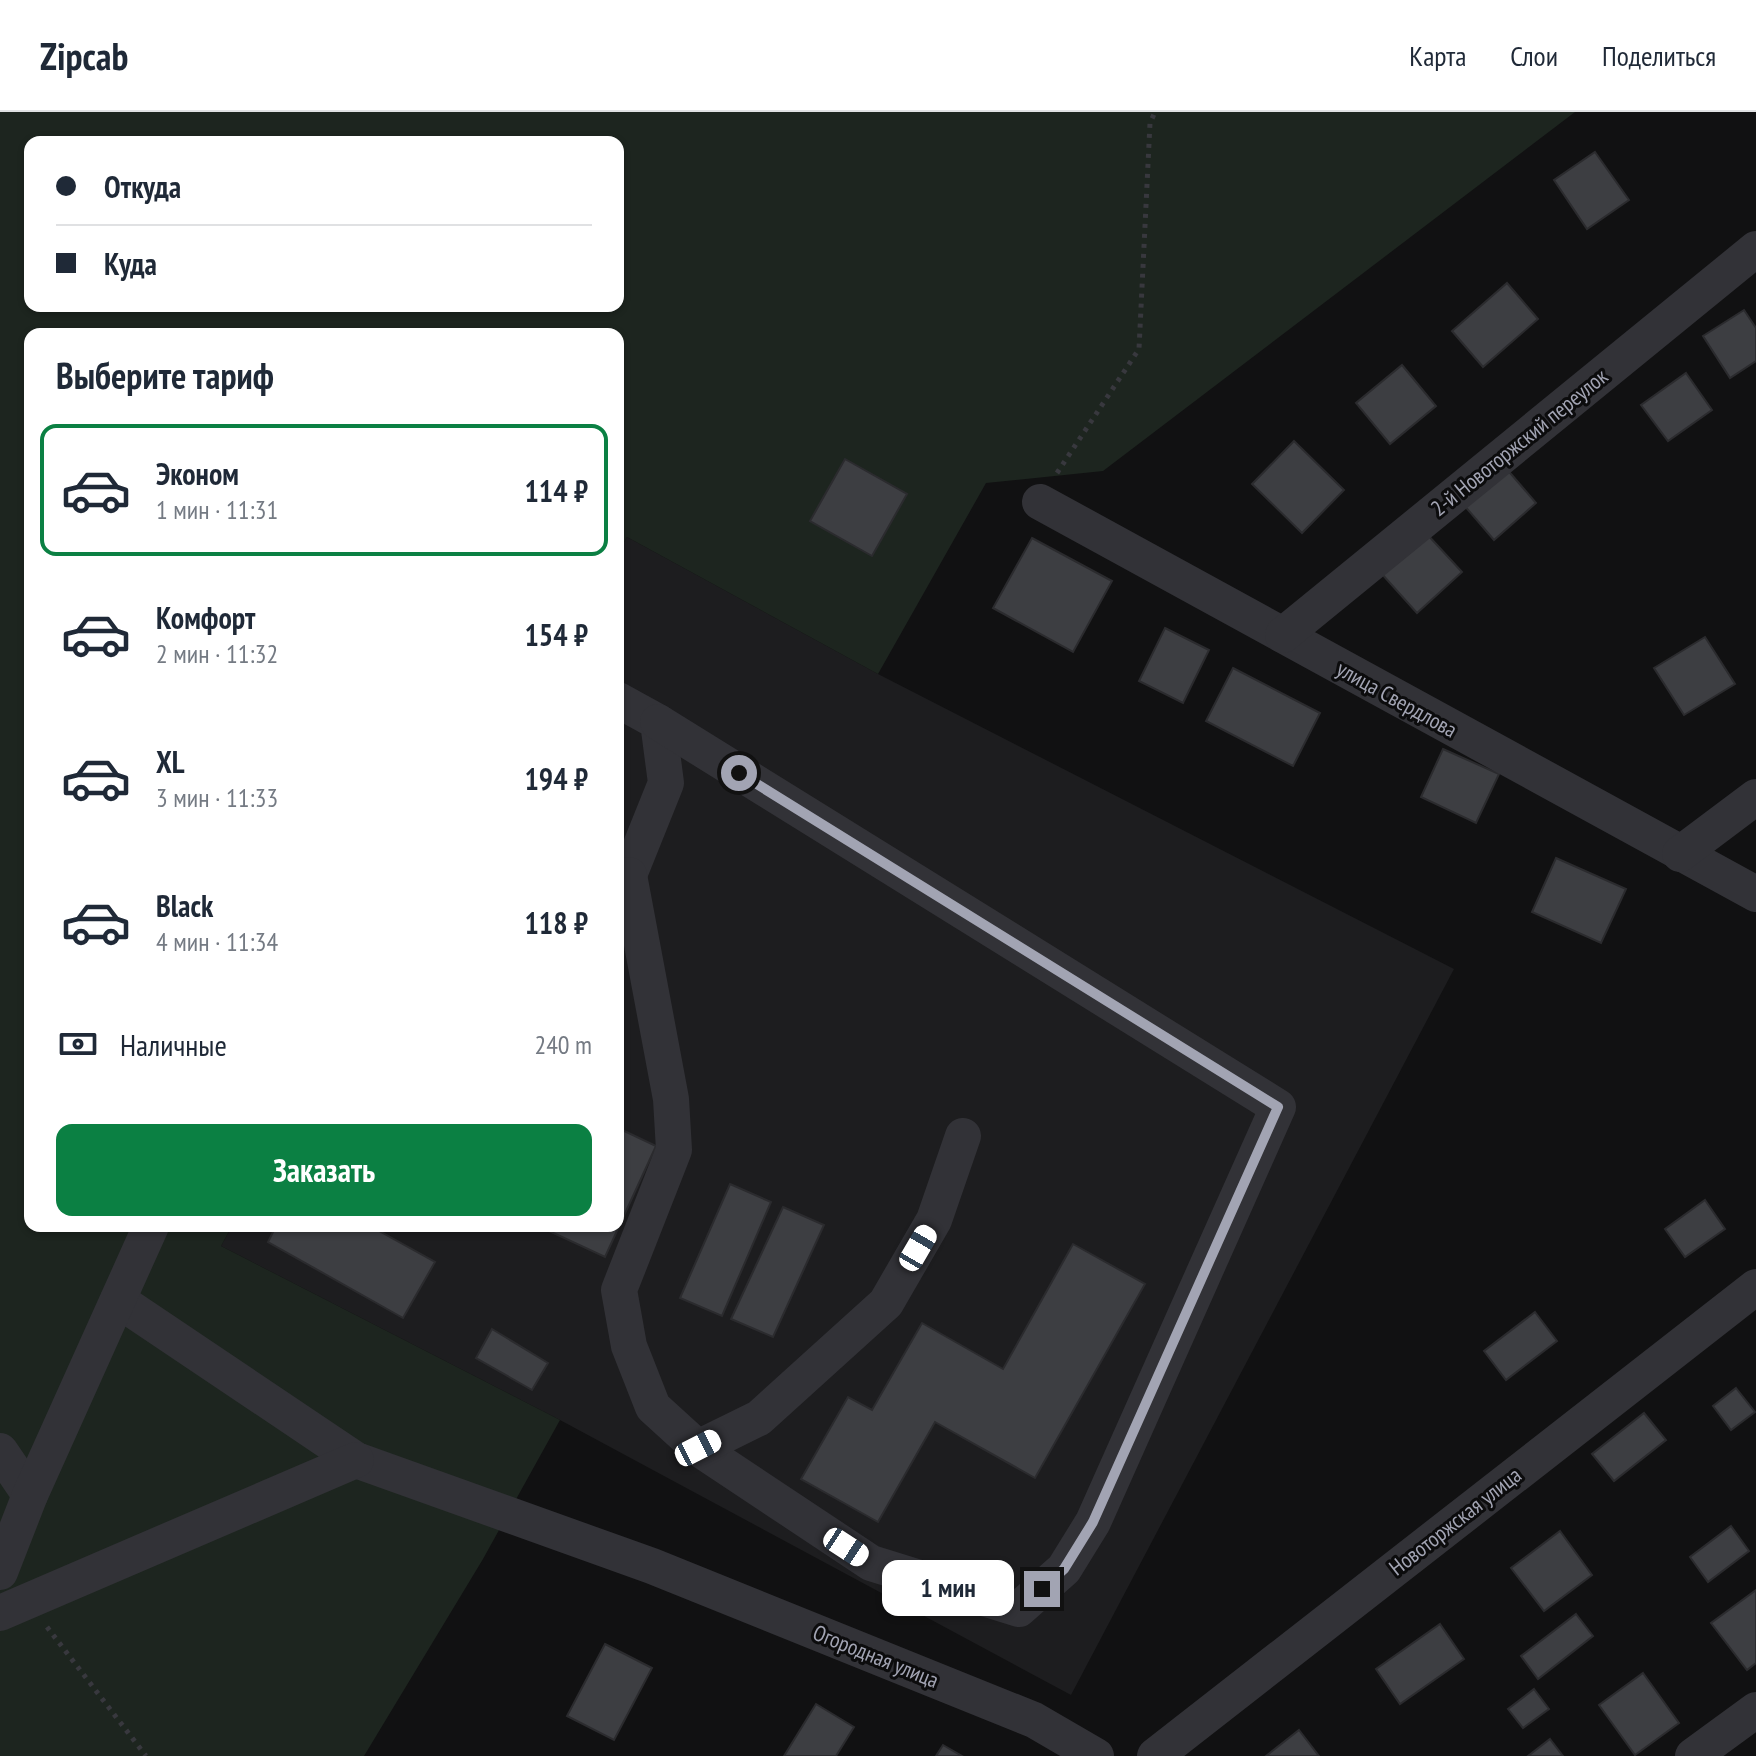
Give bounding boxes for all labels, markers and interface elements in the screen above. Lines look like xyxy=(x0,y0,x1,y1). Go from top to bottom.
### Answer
text: Zipcab xyxy=(40,31,128,80)
text: Карта xyxy=(1409,37,1466,74)
text: Слои xyxy=(1510,37,1558,74)
text: Поделиться xyxy=(1602,37,1716,74)
text: Откуда xyxy=(104,167,181,206)
text: Куда xyxy=(104,244,157,283)
text: Выберите тариф xyxy=(56,352,274,399)
street label: 2-й Новоторжский переулок xyxy=(1425,362,1614,522)
icon: car xyxy=(60,454,132,526)
text: Эконом xyxy=(156,454,239,493)
text: 114 ₽ xyxy=(524,471,588,510)
text: 1 мин · 11:31 xyxy=(156,493,278,526)
icon: car xyxy=(60,598,132,670)
text: Комфорт xyxy=(156,598,255,637)
text: 154 ₽ xyxy=(524,615,588,654)
text: 2 мин · 11:32 xyxy=(156,637,278,670)
street label: улица Свердлова xyxy=(1332,654,1462,744)
icon: car xyxy=(60,742,132,814)
text: XL xyxy=(156,742,185,781)
route start xyxy=(721,755,757,791)
text: 194 ₽ xyxy=(524,759,588,798)
text: 3 мин · 11:33 xyxy=(156,781,278,814)
icon: car xyxy=(60,886,132,958)
text: Black xyxy=(156,886,213,925)
text: 118 ₽ xyxy=(524,903,588,942)
text: 4 мин · 11:34 xyxy=(156,925,278,958)
icon: cash xyxy=(56,1022,100,1066)
text: Наличные xyxy=(120,1025,227,1064)
text: 240 m xyxy=(534,1028,592,1061)
button: Заказать xyxy=(56,1124,592,1216)
car xyxy=(896,1221,940,1275)
car xyxy=(671,1426,725,1470)
street label: Новоторжская улица xyxy=(1383,1461,1527,1581)
car xyxy=(819,1524,873,1570)
callout: 1 мин xyxy=(882,1561,1014,1617)
text: 1 мин xyxy=(920,1571,976,1604)
route end xyxy=(1024,1571,1060,1607)
street label: Огородная улица xyxy=(809,1618,943,1694)

